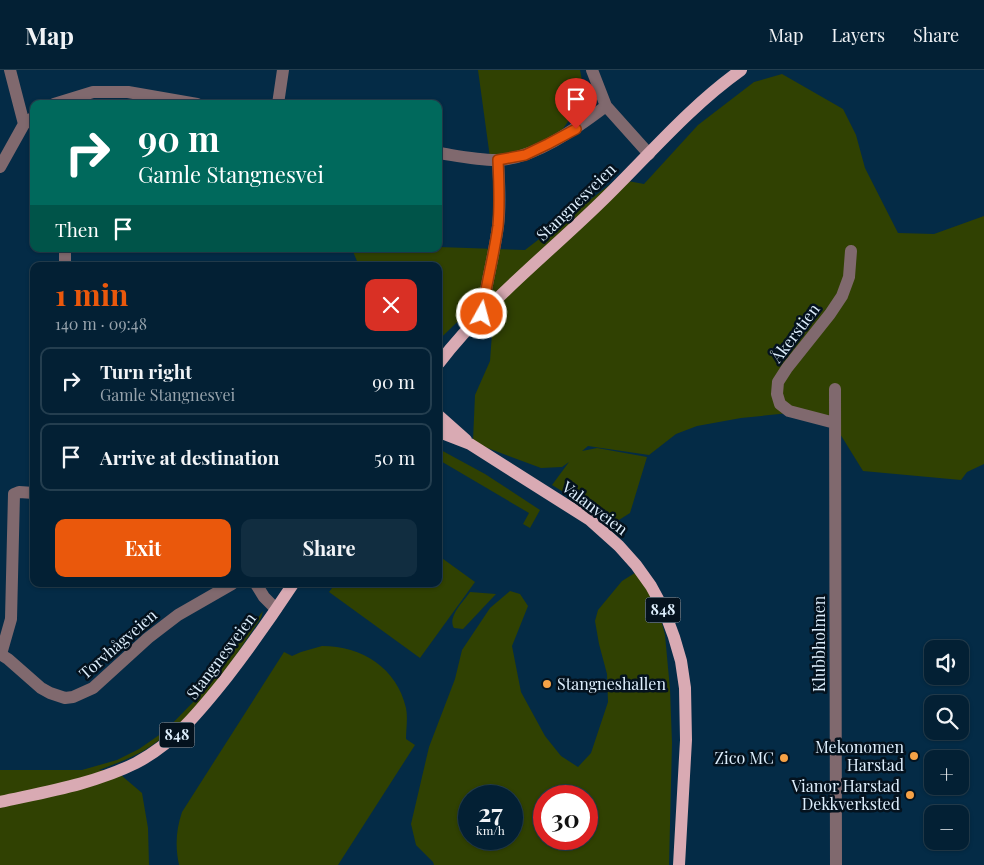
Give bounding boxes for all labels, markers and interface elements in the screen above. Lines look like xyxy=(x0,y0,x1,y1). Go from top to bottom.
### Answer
text: Map xyxy=(25,19,74,51)
text: Map xyxy=(768,23,803,47)
text: Layers xyxy=(831,23,885,47)
text: Share xyxy=(913,23,959,47)
pin xyxy=(555,78,597,129)
icon: arrive xyxy=(562,85,590,113)
text: 90 m xyxy=(138,114,220,161)
icon: right xyxy=(55,120,120,185)
street label: Stangnesveien xyxy=(531,158,620,245)
text: Gamle Stangnesvei xyxy=(138,159,324,189)
icon: arrive xyxy=(109,215,137,243)
text: Then xyxy=(55,216,99,242)
text: 1 min xyxy=(55,274,129,314)
button: close xyxy=(365,279,417,331)
position arrow xyxy=(455,287,507,339)
street label: Åkerstien xyxy=(765,299,824,367)
text: 140 m · 09:48 xyxy=(55,313,147,334)
text: Turn right xyxy=(100,358,192,384)
icon: right xyxy=(57,367,85,395)
text: 90 m xyxy=(372,368,415,394)
text: Gamle Stangnesvei xyxy=(100,384,235,405)
icon: arrive xyxy=(57,443,85,471)
text: Arrive at destination xyxy=(100,444,280,470)
text: 50 m xyxy=(374,444,415,470)
street label: Valanveien xyxy=(557,475,633,539)
button: Exit xyxy=(55,519,231,577)
button: Share xyxy=(241,519,417,577)
street label: Klubbholmen xyxy=(808,595,829,692)
road number: 848 xyxy=(646,598,680,622)
street label: Torvhågveien xyxy=(74,604,161,683)
street label: Stangnesveien xyxy=(181,608,260,703)
map controls xyxy=(924,640,969,850)
button: sound xyxy=(924,640,969,685)
place label: Stangneshallen xyxy=(557,673,666,694)
marker: Stangneshallen xyxy=(541,678,553,690)
button: search xyxy=(924,695,969,740)
road number: 848 xyxy=(160,722,194,748)
place label: Mekonomen Harstad xyxy=(815,736,904,775)
place label: Zico MC xyxy=(714,747,774,768)
marker: Mekonomen Harstad xyxy=(908,750,920,762)
button: + xyxy=(924,750,969,795)
marker: Zico MC xyxy=(778,752,790,764)
place label: Vianor Harstad Dekkverksted xyxy=(790,775,900,814)
speed limit sign: 30 xyxy=(533,785,598,850)
marker: Vianor Harstad Dekkverksted xyxy=(904,789,916,801)
text: 27 xyxy=(478,795,503,828)
button: − xyxy=(924,805,969,850)
text: km/h xyxy=(476,822,505,838)

